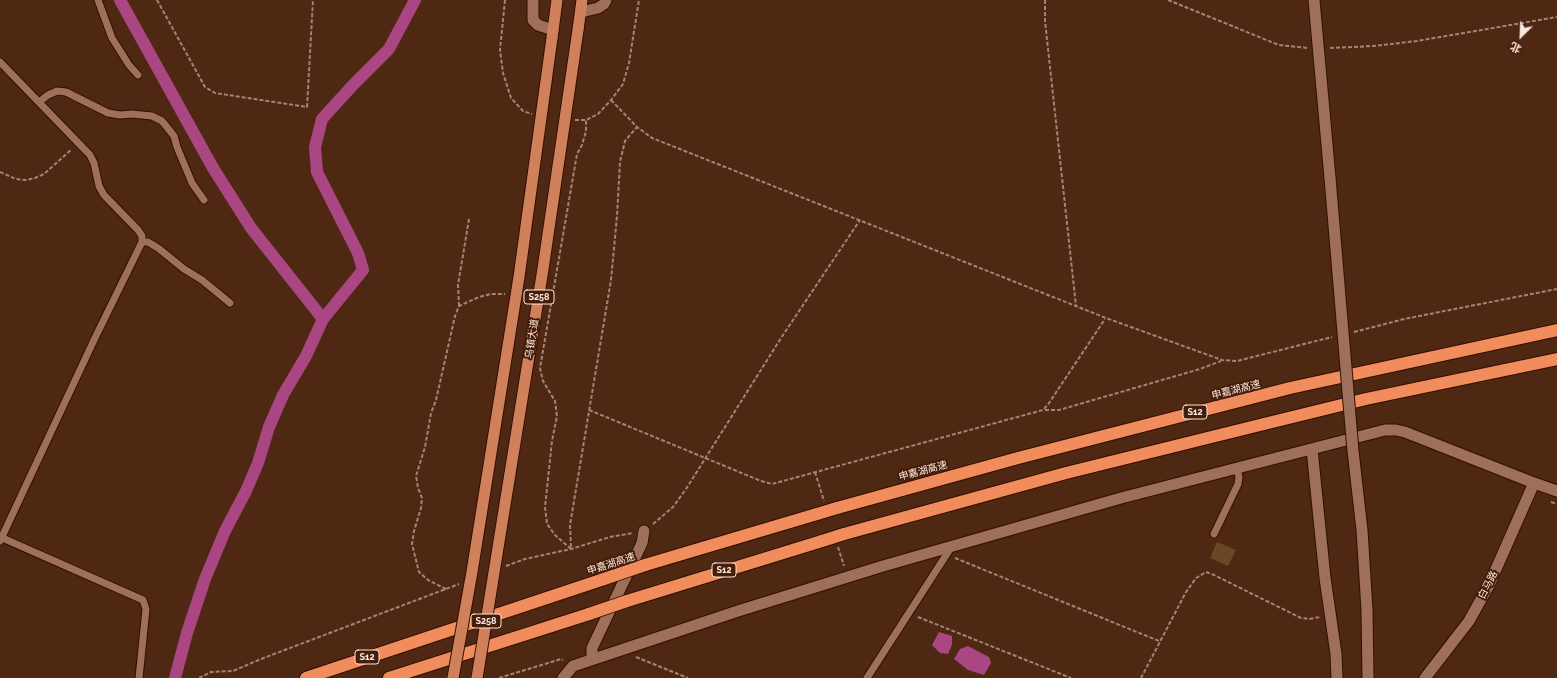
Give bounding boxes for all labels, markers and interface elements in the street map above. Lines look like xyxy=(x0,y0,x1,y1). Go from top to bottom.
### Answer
north arrow xyxy=(1501,16,1541,56)
text: 北 xyxy=(1508,39,1524,56)
road number: S258 xyxy=(524,290,554,304)
street label: 乌镇大道 xyxy=(523,318,541,360)
street label: 申嘉湖高速 xyxy=(1210,378,1262,402)
road number: S12 xyxy=(1183,405,1207,419)
street label: 申嘉湖高速 xyxy=(897,459,949,483)
street label: 申嘉湖高速 xyxy=(585,551,637,577)
road number: S12 xyxy=(712,563,736,577)
street label: 白马路 xyxy=(1476,569,1500,601)
road number: S258 xyxy=(471,614,501,628)
road number: S12 xyxy=(355,650,379,664)

